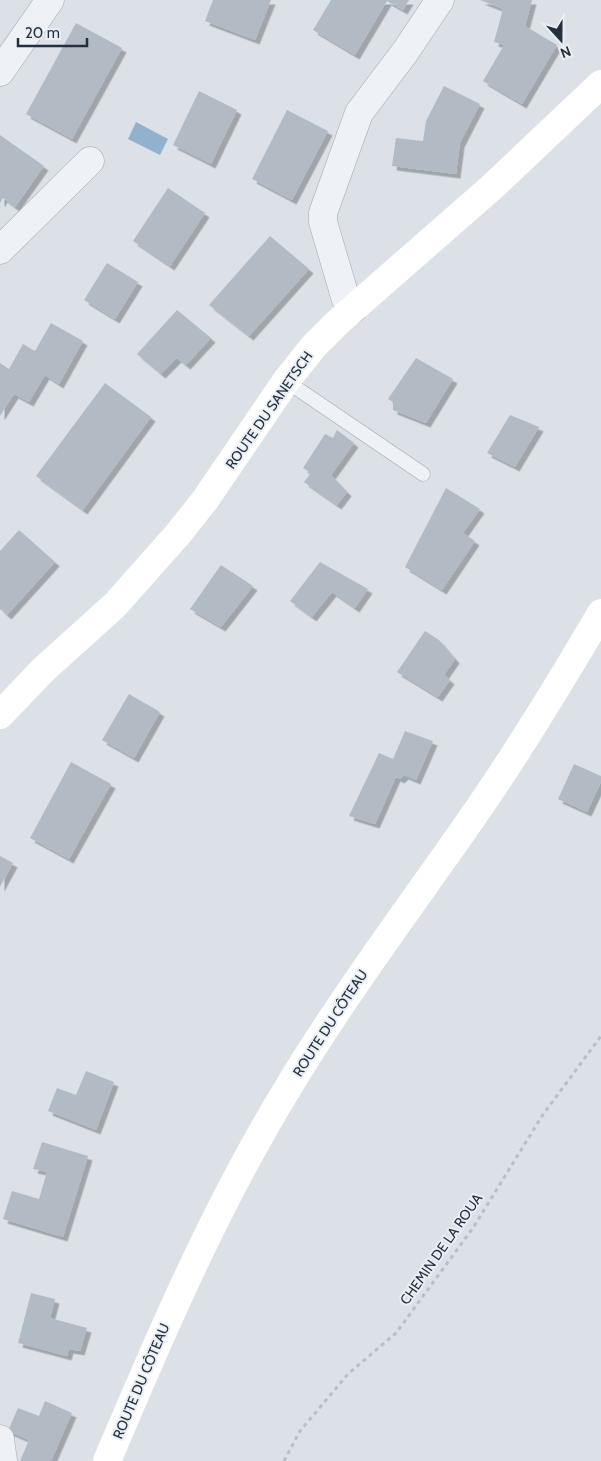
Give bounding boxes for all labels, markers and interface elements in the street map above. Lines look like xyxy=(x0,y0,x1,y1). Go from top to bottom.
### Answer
scale bar xyxy=(18,15,86,47)
north arrow xyxy=(536,15,586,65)
text: 20 m xyxy=(25,24,60,42)
text: N xyxy=(558,42,574,62)
street label: ROUTE DU SANETSCH xyxy=(222,348,316,472)
street label: ROUTE DU CÔTEAU xyxy=(289,966,371,1080)
street label: CHEMIN DE LA ROUA xyxy=(396,1190,486,1308)
street label: ROUTE DU CÔTEAU xyxy=(109,1320,173,1442)

